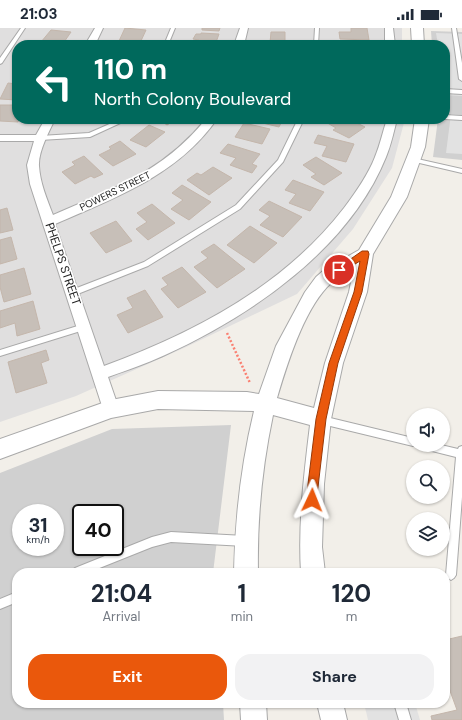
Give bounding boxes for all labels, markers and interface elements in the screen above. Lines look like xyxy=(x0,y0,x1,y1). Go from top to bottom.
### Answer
text: 21:03 xyxy=(20,4,58,24)
text: 110 m xyxy=(94,51,167,88)
icon: left xyxy=(28,56,80,108)
text: North Colony Boulevard xyxy=(94,87,291,111)
street label: POWERS STREET xyxy=(77,168,153,214)
street label: PHELPS STREET xyxy=(41,221,85,308)
pin xyxy=(322,253,356,287)
icon: arrive xyxy=(328,259,350,281)
map controls xyxy=(406,408,450,556)
button: sound xyxy=(406,408,450,452)
button: search xyxy=(406,460,450,504)
position arrow xyxy=(291,479,333,521)
speed limit sign: 40 xyxy=(72,504,124,556)
text: 31 xyxy=(28,512,48,538)
button: layers xyxy=(406,512,450,556)
text: km/h xyxy=(26,533,50,546)
text: 21:04 xyxy=(91,578,152,609)
text: 1 xyxy=(238,578,246,609)
text: 120 xyxy=(332,578,371,609)
text: Arrival xyxy=(102,608,140,625)
text: min xyxy=(231,608,253,625)
text: m xyxy=(346,608,357,625)
button: Exit xyxy=(28,654,227,700)
button: Share xyxy=(235,654,434,700)

